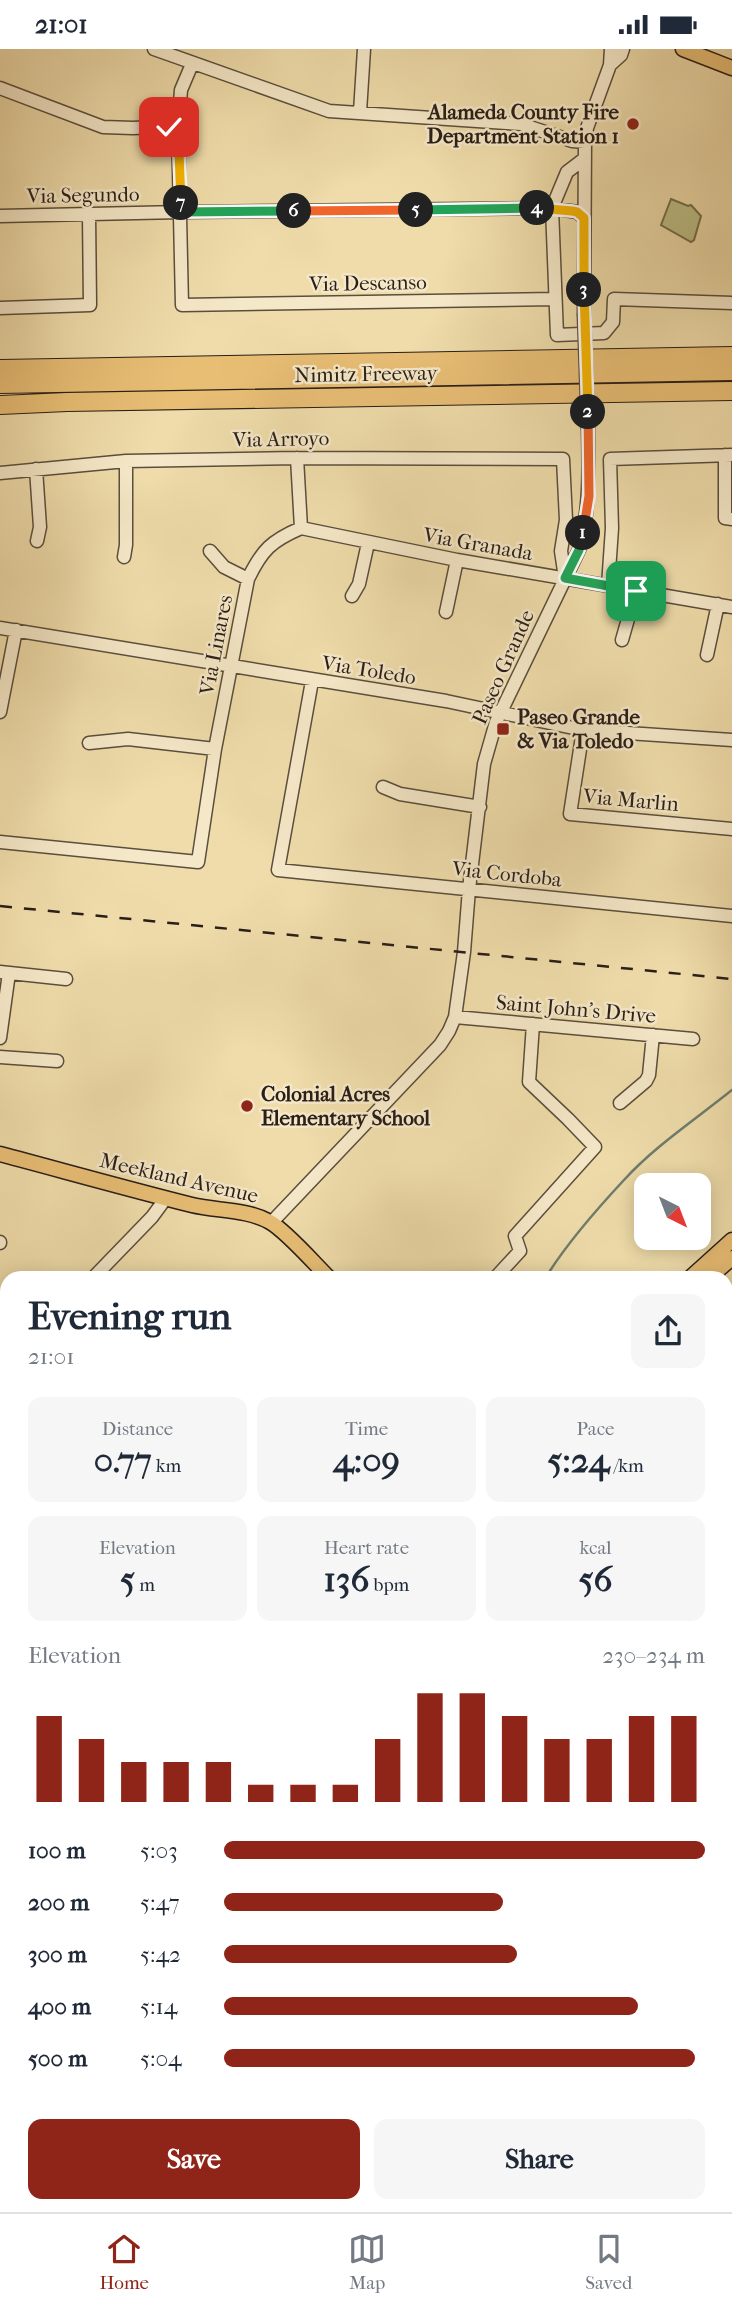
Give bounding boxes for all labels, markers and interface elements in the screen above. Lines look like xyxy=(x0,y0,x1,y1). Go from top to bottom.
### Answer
text: 21:01 xyxy=(35,9,87,40)
pin xyxy=(139,97,199,157)
place label: Alameda County Fire Department Station 1 xyxy=(426,100,620,148)
icon: check xyxy=(150,108,188,146)
marker: Alameda County Fire Department Station 1 xyxy=(625,116,641,132)
street label: Via Segundo xyxy=(25,182,140,208)
pin: 7 xyxy=(164,185,198,221)
text: 7 xyxy=(176,191,185,213)
pin: 4 xyxy=(520,191,554,225)
pin: 6 xyxy=(276,193,312,229)
pin: 5 xyxy=(398,193,434,227)
text: 4 xyxy=(531,196,542,218)
text: 5 xyxy=(411,198,420,220)
text: 6 xyxy=(288,199,299,221)
street label: Via Descanso xyxy=(308,270,427,296)
pin: 3 xyxy=(566,273,602,307)
text: 3 xyxy=(580,278,587,300)
street label: Nimitz Freeway xyxy=(294,361,439,387)
pin: 2 xyxy=(570,395,606,429)
text: 2 xyxy=(583,400,592,422)
street label: Via Arroyo xyxy=(231,426,330,452)
pin: 1 xyxy=(566,515,600,551)
text: 1 xyxy=(579,521,586,543)
street label: Via Granada xyxy=(420,522,535,565)
pin xyxy=(606,561,666,621)
icon: arrive xyxy=(617,572,655,610)
street label: Via Linares xyxy=(194,593,238,698)
street label: Paseo Grande xyxy=(467,606,539,728)
street label: Via Toledo xyxy=(319,651,418,689)
place label: Paseo Grande & Via Toledo xyxy=(517,705,641,753)
marker: Paseo Grande & Via Toledo xyxy=(495,721,511,737)
street label: Via Marlin xyxy=(581,784,680,816)
street label: Via Cordoba xyxy=(450,856,563,892)
street label: Saint John's Drive xyxy=(495,990,657,1028)
place label: Colonial Acres Elementary School xyxy=(261,1082,430,1130)
marker: Colonial Acres Elementary School xyxy=(239,1098,255,1114)
street label: Meekland Avenue xyxy=(97,1148,261,1208)
north arrow xyxy=(634,1173,710,1249)
map controls xyxy=(634,1173,711,1250)
text: Evening run xyxy=(28,1294,231,1339)
button: share xyxy=(631,1294,705,1368)
text: 21:01 xyxy=(28,1343,74,1370)
text: Distance xyxy=(102,1418,173,1440)
text: Time xyxy=(345,1418,388,1440)
text: Pace xyxy=(577,1418,614,1440)
text: 0.77 xyxy=(94,1440,152,1481)
text: 4:09 xyxy=(333,1440,400,1481)
text: 5:24 xyxy=(547,1440,609,1481)
text: km xyxy=(152,1455,181,1477)
text: /km xyxy=(609,1455,644,1477)
text: Elevation xyxy=(99,1537,176,1559)
text: Heart rate xyxy=(324,1537,409,1559)
text: kcal xyxy=(580,1537,611,1559)
text: 5 xyxy=(120,1559,135,1600)
text: 136 xyxy=(324,1559,369,1600)
text: 56 xyxy=(578,1559,613,1600)
text: m xyxy=(135,1574,155,1596)
text: bpm xyxy=(369,1574,409,1596)
text: Elevation xyxy=(28,1642,121,1669)
text: 230–234 m xyxy=(602,1642,705,1669)
text: 100 m xyxy=(28,1837,86,1864)
text: 5:03 xyxy=(140,1837,178,1864)
text: 200 m xyxy=(28,1889,89,1916)
text: 5:47 xyxy=(140,1889,180,1916)
text: 300 m xyxy=(28,1941,87,1968)
text: 5:42 xyxy=(140,1941,181,1968)
text: 400 m xyxy=(28,1993,91,2020)
text: 5:14 xyxy=(140,1993,177,2020)
text: 500 m xyxy=(28,2045,87,2072)
text: 5:04 xyxy=(140,2045,182,2072)
button: Save xyxy=(28,2119,360,2199)
button: Share xyxy=(374,2119,705,2199)
tab: Home xyxy=(100,2230,149,2294)
tab: Map xyxy=(348,2230,386,2294)
tab: Saved xyxy=(585,2230,632,2294)

